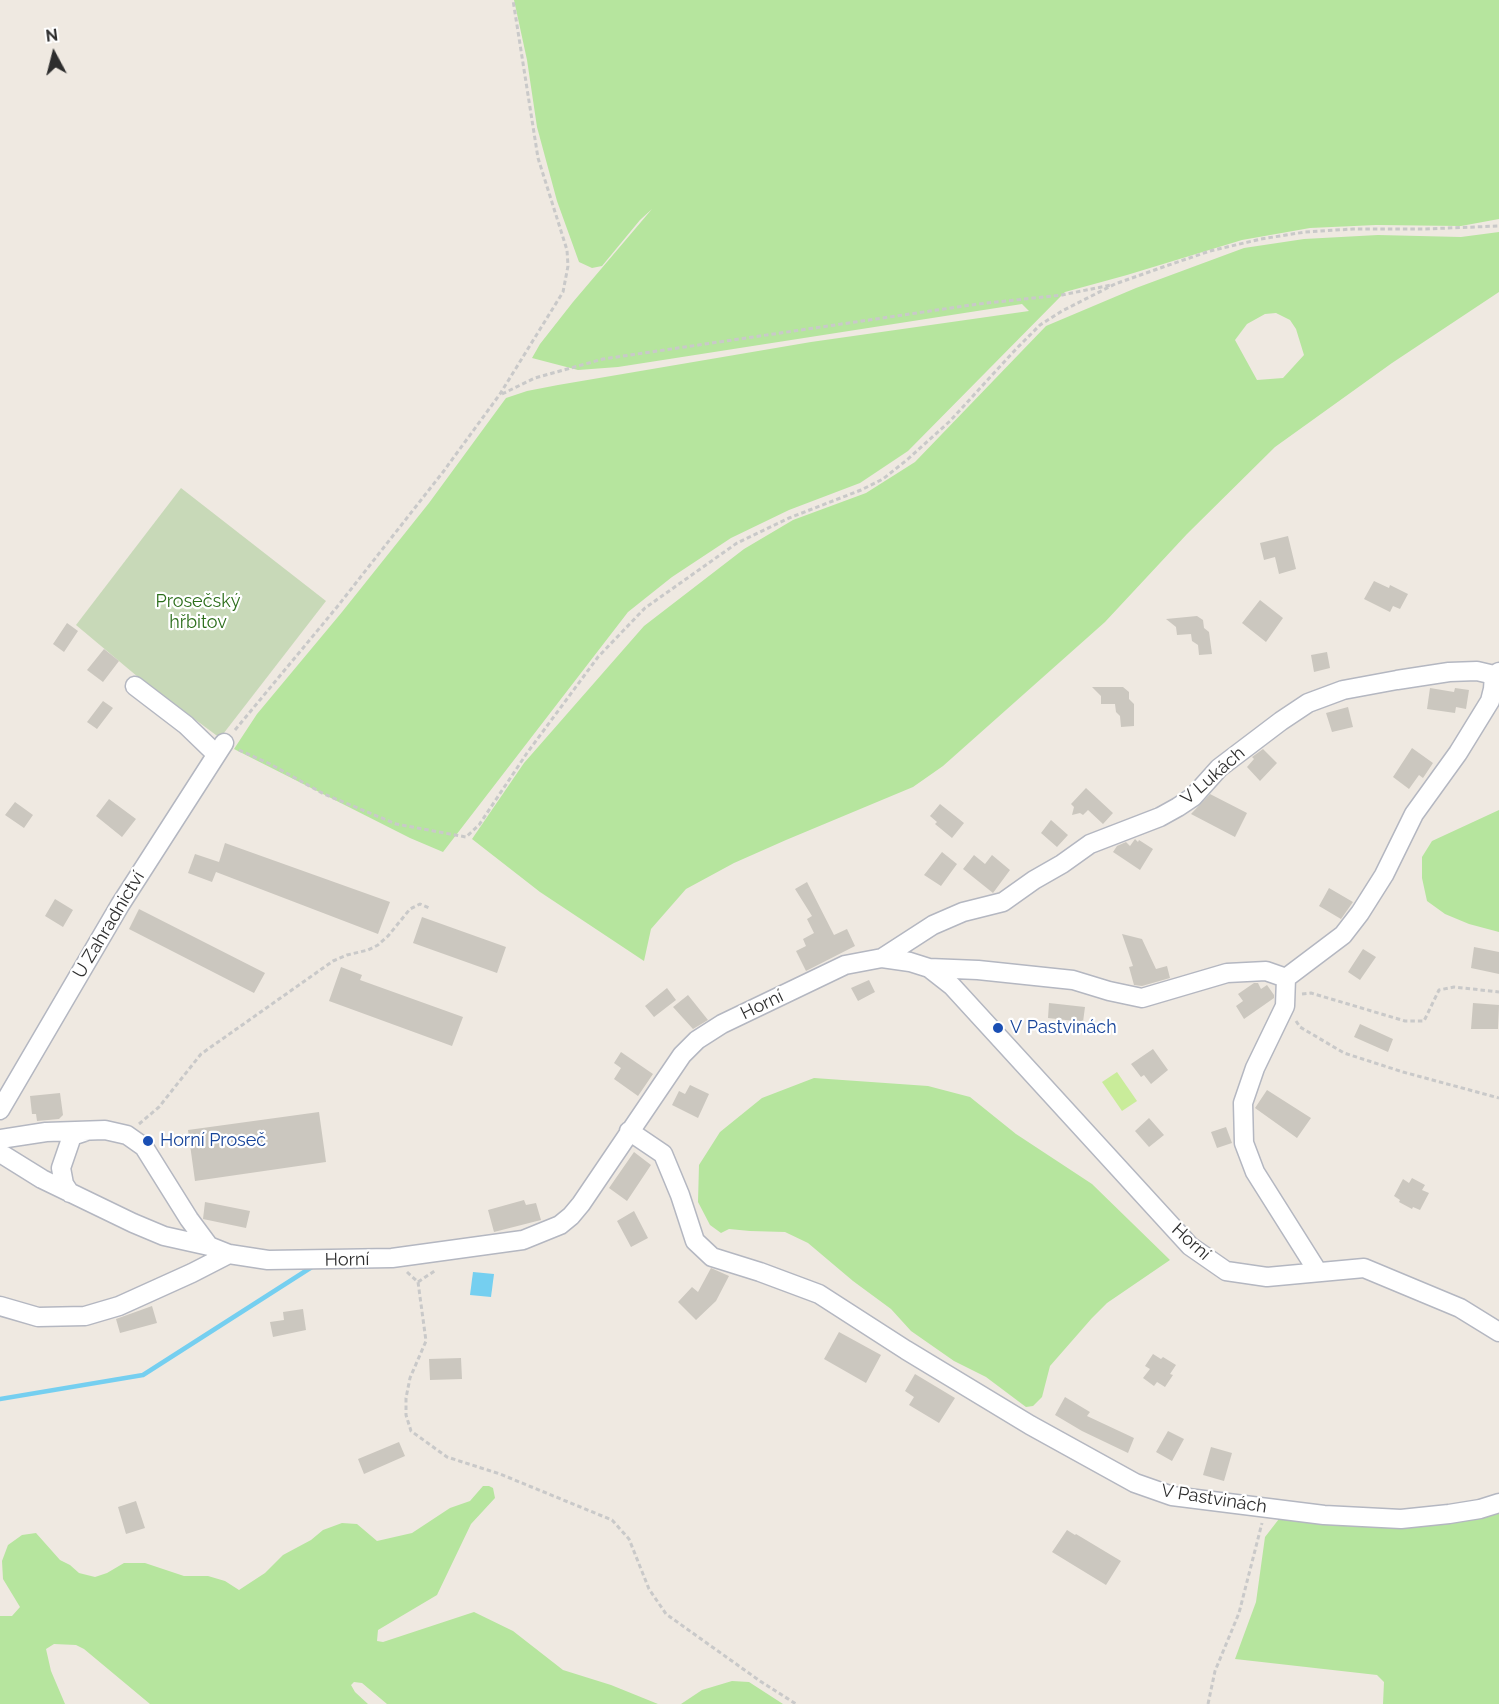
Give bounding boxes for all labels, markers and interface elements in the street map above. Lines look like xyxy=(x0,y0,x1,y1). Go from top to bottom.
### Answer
north arrow xyxy=(24,24,84,84)
text: N xyxy=(45,25,59,46)
park label: Prosečský hřbitov xyxy=(155,591,241,634)
street label: V Lukách xyxy=(1177,742,1249,810)
street label: U Zahradnictví xyxy=(69,868,149,982)
street label: Horní xyxy=(737,986,787,1024)
place label: V Pastvinách xyxy=(1010,1017,1117,1039)
marker: V Pastvinách xyxy=(991,1021,1005,1035)
place label: Horní Proseč xyxy=(160,1130,266,1152)
marker: Horní Proseč xyxy=(141,1134,155,1148)
street label: Horní xyxy=(1167,1219,1215,1265)
street label: Horní xyxy=(325,1249,369,1271)
street label: V Pastvinách xyxy=(1160,1480,1268,1518)

